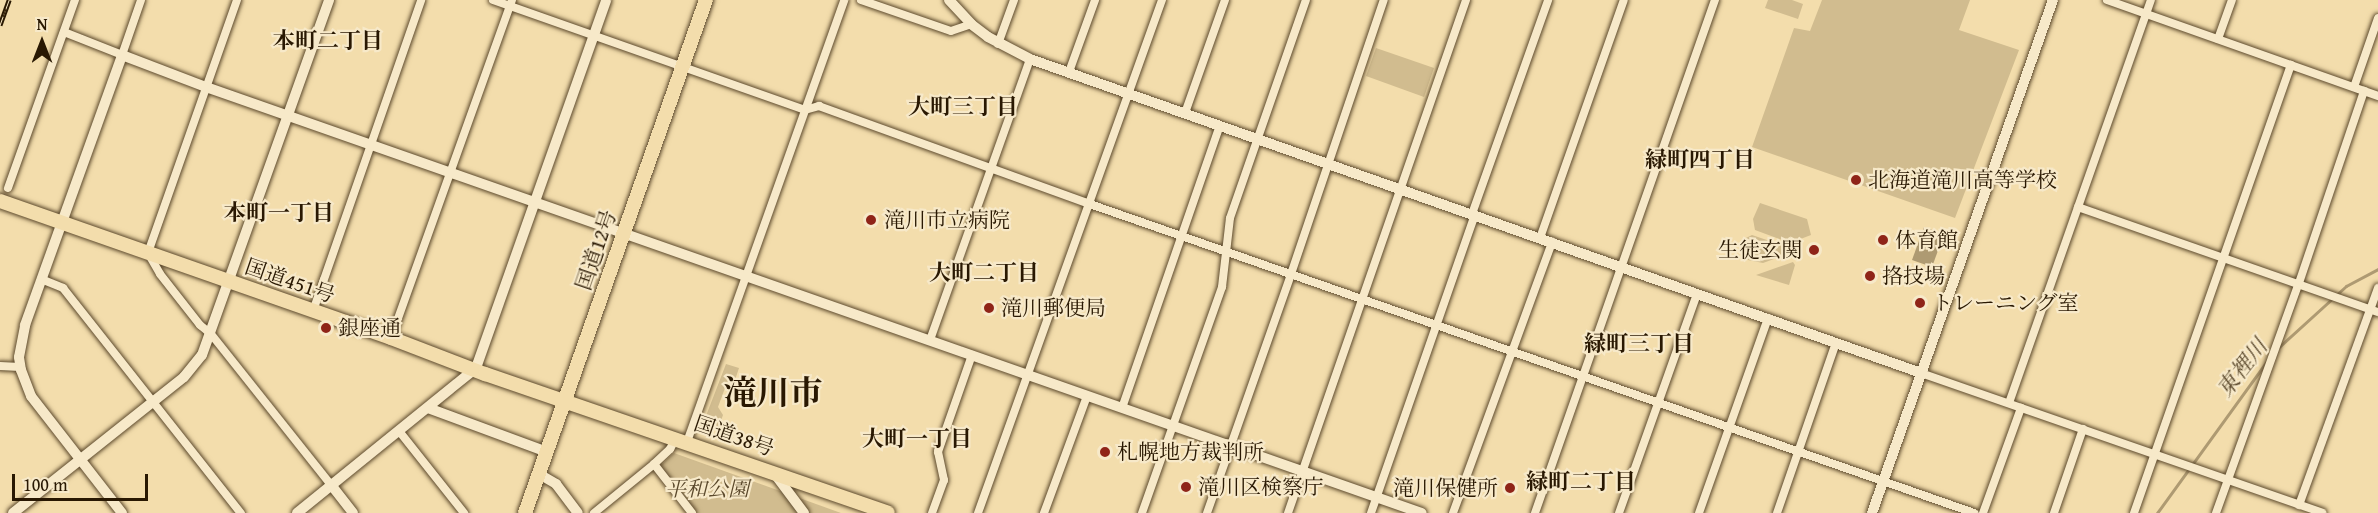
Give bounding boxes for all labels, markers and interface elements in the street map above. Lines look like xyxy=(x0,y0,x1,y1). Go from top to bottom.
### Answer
north arrow xyxy=(12,12,72,72)
text: N xyxy=(37,12,47,36)
district label: 本町二丁目 xyxy=(273,28,383,54)
district label: 大町三丁目 xyxy=(908,94,1018,120)
district label: 緑町四丁目 xyxy=(1645,147,1755,173)
place label: 北海道滝川高等学校 xyxy=(1868,167,2057,193)
marker: 北海道滝川高等学校 xyxy=(1849,173,1863,187)
district label: 本町一丁目 xyxy=(224,200,334,226)
street label: 国道12号 xyxy=(571,207,621,293)
place label: 滝川市立病院 xyxy=(884,207,1010,233)
marker: 滝川市立病院 xyxy=(862,211,880,229)
place label: 体育館 xyxy=(1895,227,1958,253)
marker: 体育館 xyxy=(1876,233,1890,247)
place label: 生徒玄関 xyxy=(1718,237,1802,263)
marker: 生徒玄関 xyxy=(1807,243,1821,257)
street label: 国道451号 xyxy=(242,254,338,308)
district label: 大町二丁目 xyxy=(929,260,1039,286)
place label: 挌技場 xyxy=(1882,263,1945,289)
marker: 挌技場 xyxy=(1863,269,1877,283)
place label: トレーニング室 xyxy=(1932,290,2079,316)
place label: 滝川郵便局 xyxy=(1001,295,1106,321)
marker: トレーニング室 xyxy=(1913,296,1927,310)
marker: 滝川郵便局 xyxy=(982,301,996,315)
place label: 銀座通 xyxy=(338,315,401,341)
marker: 銀座通 xyxy=(319,321,333,335)
district label: 緑町三丁目 xyxy=(1584,331,1694,357)
water label: 東裡川 xyxy=(2211,334,2273,402)
district label: 滝川市 xyxy=(724,373,822,413)
street label: 国道38号 xyxy=(691,411,777,461)
district label: 大町一丁目 xyxy=(862,426,972,452)
place label: 札幌地方裁判所 xyxy=(1117,439,1264,465)
marker: 札幌地方裁判所 xyxy=(1098,445,1112,459)
scale bar xyxy=(15,462,152,500)
district label: 緑町二丁目 xyxy=(1526,469,1636,495)
text: 100 m xyxy=(23,471,68,498)
place label: 滝川区検察庁 xyxy=(1198,474,1324,500)
place label: 滝川保健所 xyxy=(1393,475,1498,501)
park label: 平和公園 xyxy=(665,476,749,502)
marker: 滝川区検察庁 xyxy=(1179,480,1193,494)
marker: 滝川保健所 xyxy=(1503,481,1517,495)

